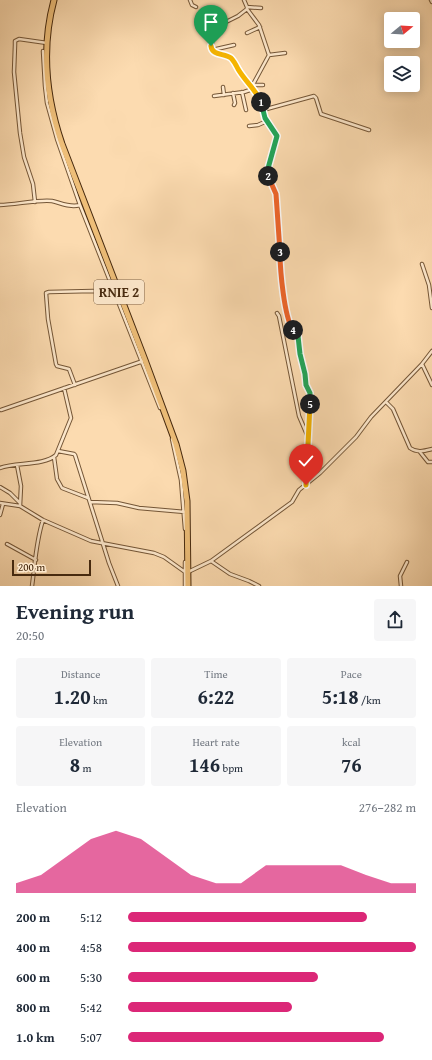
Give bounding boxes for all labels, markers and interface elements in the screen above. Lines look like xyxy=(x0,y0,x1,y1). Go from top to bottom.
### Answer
pin xyxy=(194,5,228,46)
icon: arrive xyxy=(200,11,222,33)
north arrow xyxy=(384,12,420,48)
map controls xyxy=(384,12,420,92)
button: layers xyxy=(384,56,420,92)
pin: 1 xyxy=(251,92,271,112)
text: 1 xyxy=(258,94,264,110)
pin: 2 xyxy=(258,166,278,186)
text: 2 xyxy=(265,168,271,184)
pin: 3 xyxy=(270,242,290,262)
text: 3 xyxy=(277,244,283,260)
road number: RNIE 2 xyxy=(94,280,144,304)
pin: 4 xyxy=(283,320,303,340)
text: 4 xyxy=(290,322,296,338)
pin: 5 xyxy=(300,394,320,414)
text: 5 xyxy=(307,396,313,412)
pin xyxy=(289,444,323,485)
icon: check xyxy=(295,450,317,472)
scale bar xyxy=(12,558,91,577)
text: 200 m xyxy=(18,559,45,575)
text: Evening run xyxy=(16,595,134,627)
button: share xyxy=(374,599,416,641)
text: 20:50 xyxy=(16,626,44,645)
text: Distance xyxy=(61,666,100,682)
text: Time xyxy=(204,666,228,682)
text: Pace xyxy=(341,666,362,682)
text: 1.20 xyxy=(54,682,91,711)
text: 6:22 xyxy=(198,682,234,711)
text: 5:18 xyxy=(322,682,359,711)
text: km xyxy=(91,692,108,708)
text: /km xyxy=(359,692,381,708)
text: Elevation xyxy=(59,734,102,750)
text: Heart rate xyxy=(192,734,240,750)
text: kcal xyxy=(342,734,361,750)
text: 8 xyxy=(70,750,80,779)
text: 146 xyxy=(189,750,220,779)
text: 76 xyxy=(341,750,362,779)
text: m xyxy=(80,760,92,776)
text: bpm xyxy=(220,760,243,776)
text: Elevation xyxy=(16,798,67,817)
text: 276–282 m xyxy=(359,798,416,817)
text: 200 m xyxy=(16,908,50,927)
text: 5:12 xyxy=(80,908,102,927)
text: 400 m xyxy=(16,938,50,957)
text: 4:58 xyxy=(80,938,102,957)
text: 600 m xyxy=(16,968,50,987)
text: 5:30 xyxy=(80,968,102,987)
text: 800 m xyxy=(16,998,50,1017)
text: 5:42 xyxy=(80,998,102,1017)
text: 1.0 km xyxy=(16,1028,55,1047)
text: 5:07 xyxy=(80,1028,102,1047)

